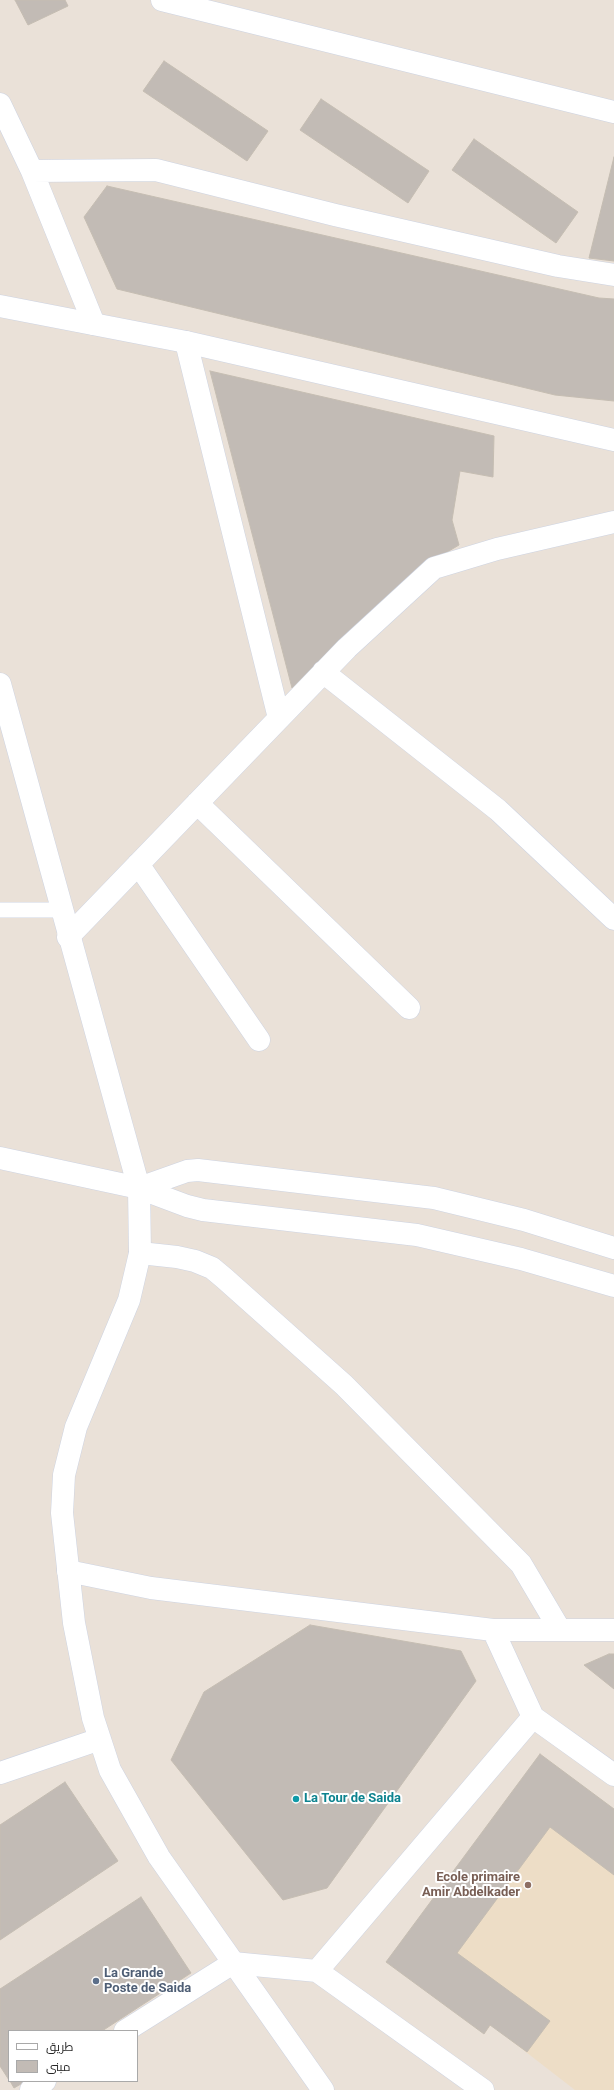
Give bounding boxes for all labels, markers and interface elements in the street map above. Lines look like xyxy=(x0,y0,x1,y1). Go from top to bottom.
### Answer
place label: La Tour de Saida xyxy=(304,1791,401,1807)
marker: La Tour de Saida xyxy=(291,1794,301,1804)
place label: Ecole primaire Amir Abdelkader xyxy=(422,1870,520,1901)
marker: Ecole primaire Amir Abdelkader xyxy=(523,1880,533,1890)
place label: La Grande Poste de Saida xyxy=(104,1966,191,1997)
marker: La Grande Poste de Saida xyxy=(91,1976,101,1986)
legend xyxy=(8,2030,138,2082)
text: طريق xyxy=(46,2040,73,2054)
text: مبنى xyxy=(46,2060,71,2074)

